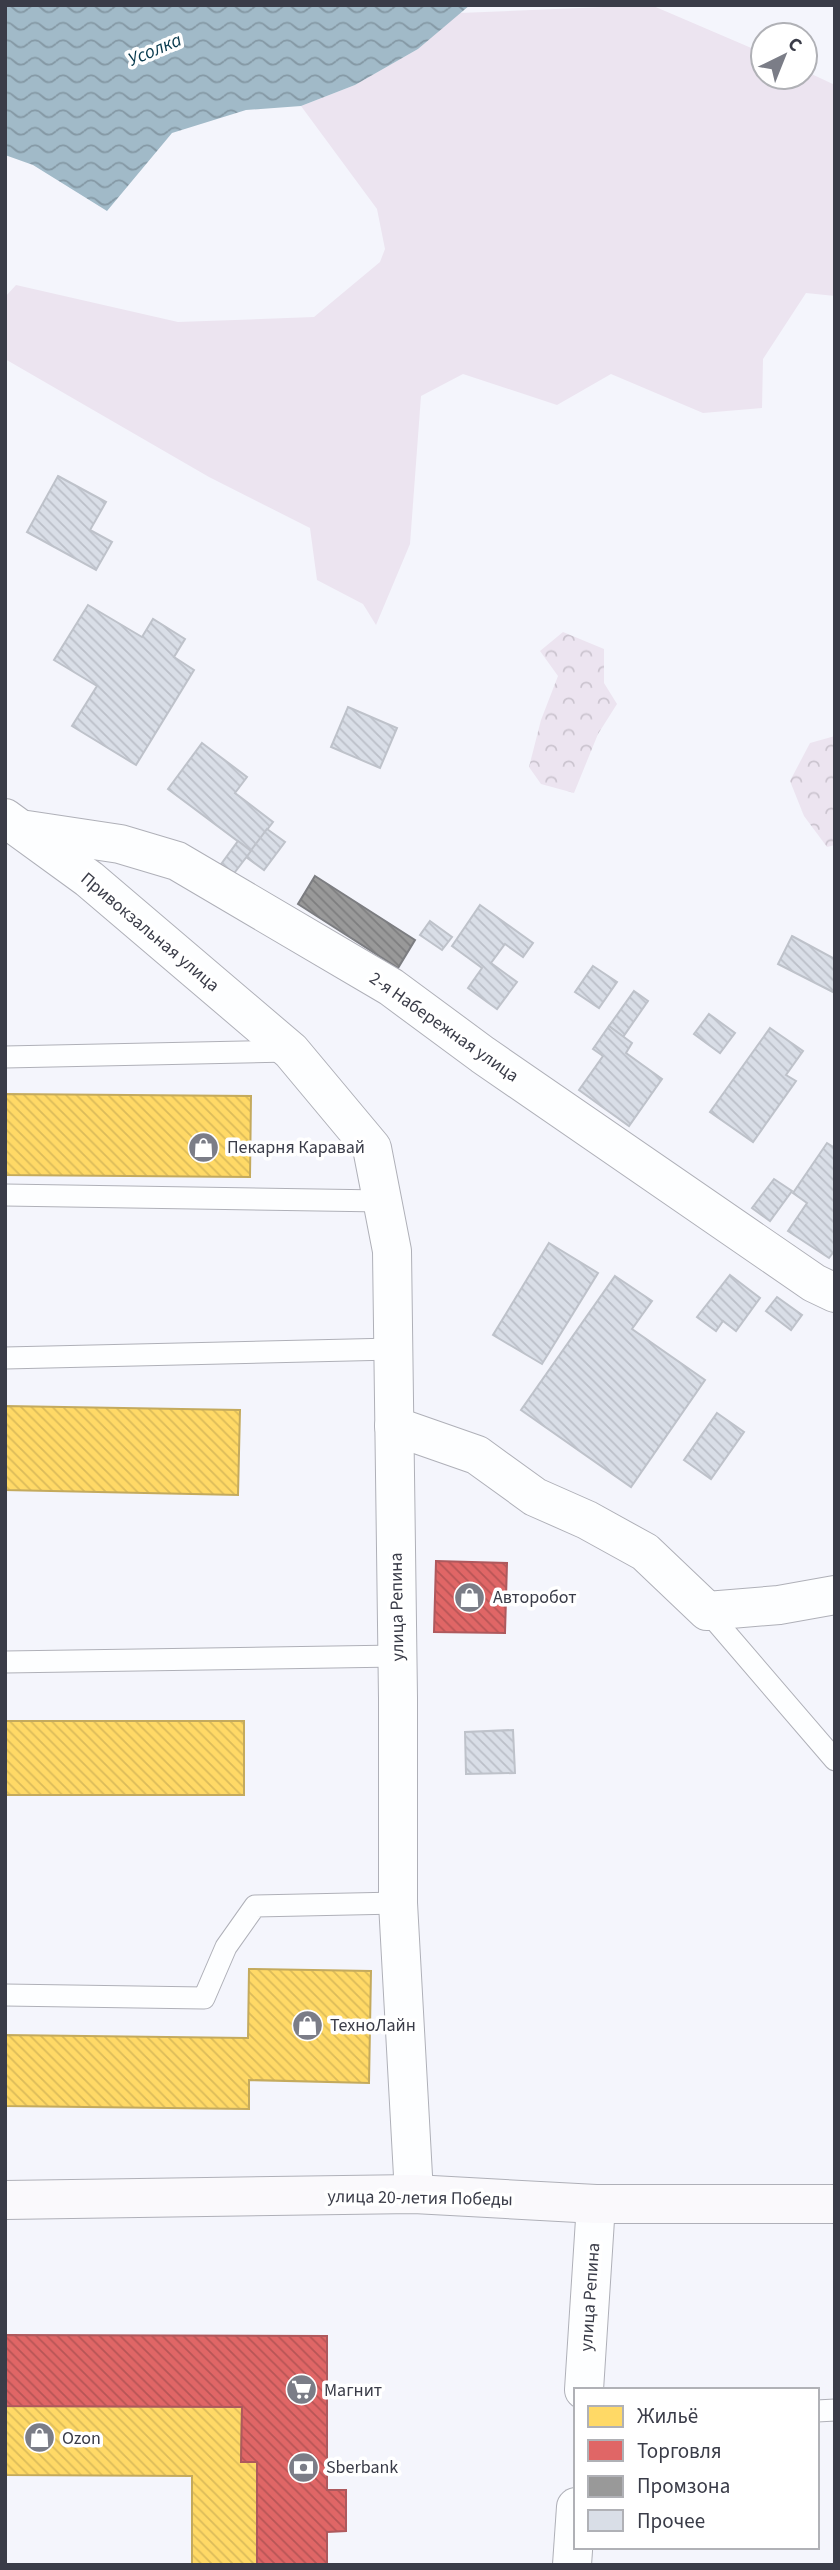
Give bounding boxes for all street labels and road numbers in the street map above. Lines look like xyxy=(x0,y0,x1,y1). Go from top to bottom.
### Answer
street label: Привокзальная улица xyxy=(75,866,225,998)
street label: 2-я Набережная улица xyxy=(364,966,524,1088)
street label: улица Репина xyxy=(384,1552,410,1662)
street label: улица 20-летия Победы xyxy=(327,2184,513,2212)
street label: улица Репина xyxy=(574,2242,606,2352)

